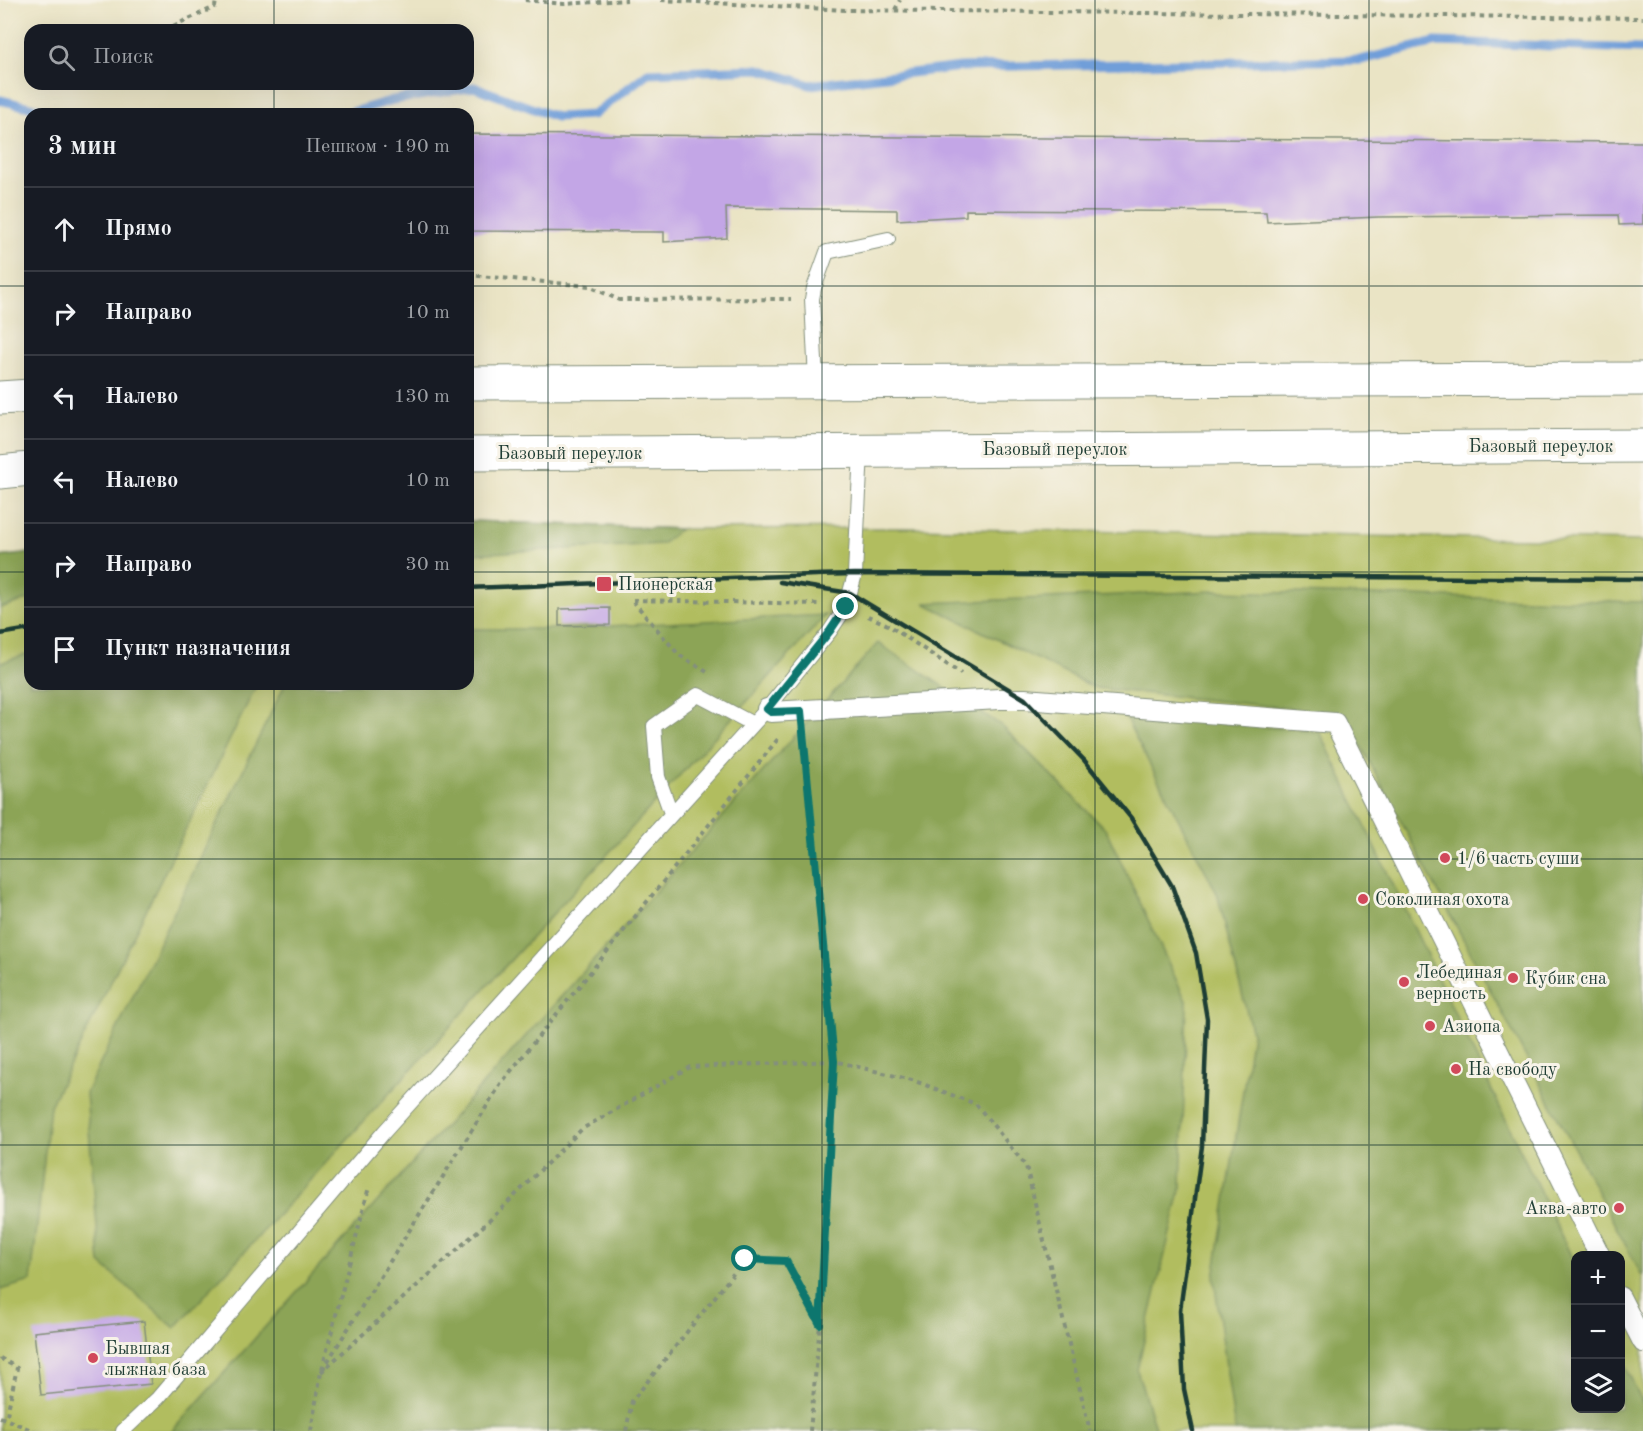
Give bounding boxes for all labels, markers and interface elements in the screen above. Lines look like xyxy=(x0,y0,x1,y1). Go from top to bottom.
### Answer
search box xyxy=(24,24,474,90)
icon: search xyxy=(45,41,78,74)
text: Поиск xyxy=(93,46,154,68)
text: 3 мин xyxy=(48,134,117,160)
text: Пешком · 190 m xyxy=(305,137,450,157)
icon: ahead xyxy=(48,213,81,246)
text: Прямо xyxy=(105,218,172,240)
text: 10 m xyxy=(405,219,450,239)
icon: right xyxy=(48,297,81,330)
text: Направо xyxy=(105,302,192,324)
text: 10 m xyxy=(405,303,450,323)
icon: left xyxy=(48,381,81,414)
text: Налево xyxy=(105,386,178,408)
text: 130 m xyxy=(394,387,450,407)
street label: Базовый переулок xyxy=(1469,438,1613,456)
street label: Базовый переулок xyxy=(983,441,1127,459)
street label: Базовый переулок xyxy=(498,445,642,463)
icon: left xyxy=(48,465,81,498)
text: Налево xyxy=(105,470,178,492)
text: 10 m xyxy=(405,471,450,491)
icon: right xyxy=(48,549,81,582)
text: Направо xyxy=(105,554,192,576)
text: 30 m xyxy=(405,555,450,575)
marker: Пионерская xyxy=(595,575,613,593)
place label: Пионерская xyxy=(618,576,713,594)
route end xyxy=(832,593,858,619)
icon: arrive xyxy=(48,633,81,666)
text: Пункт назначения xyxy=(105,638,291,660)
place label: 1/6 часть суши xyxy=(1457,850,1579,868)
marker: 1/6 часть суши xyxy=(1438,851,1452,865)
place label: Соколиная охота xyxy=(1375,891,1510,909)
marker: Соколиная охота xyxy=(1356,892,1370,906)
place label: Лебединая верность xyxy=(1416,964,1502,1003)
place label: Кубик сна xyxy=(1525,970,1607,988)
marker: Кубик сна xyxy=(1506,971,1520,985)
marker: Лебединая верность xyxy=(1397,975,1411,989)
place label: Азиопа xyxy=(1442,1018,1501,1036)
marker: Азиопа xyxy=(1423,1019,1437,1033)
place label: На свободу xyxy=(1468,1061,1558,1079)
marker: На свободу xyxy=(1449,1062,1463,1076)
place label: Аква-авто xyxy=(1525,1200,1607,1218)
marker: Аква-авто xyxy=(1612,1201,1626,1215)
route start xyxy=(731,1245,757,1271)
map controls xyxy=(1571,1251,1625,1413)
button: + xyxy=(1571,1251,1625,1305)
button: − xyxy=(1571,1305,1625,1359)
place label: Бывшая лыжная база xyxy=(105,1340,207,1379)
marker: Бывшая лыжная база xyxy=(86,1351,100,1365)
button: layers xyxy=(1571,1359,1625,1413)

